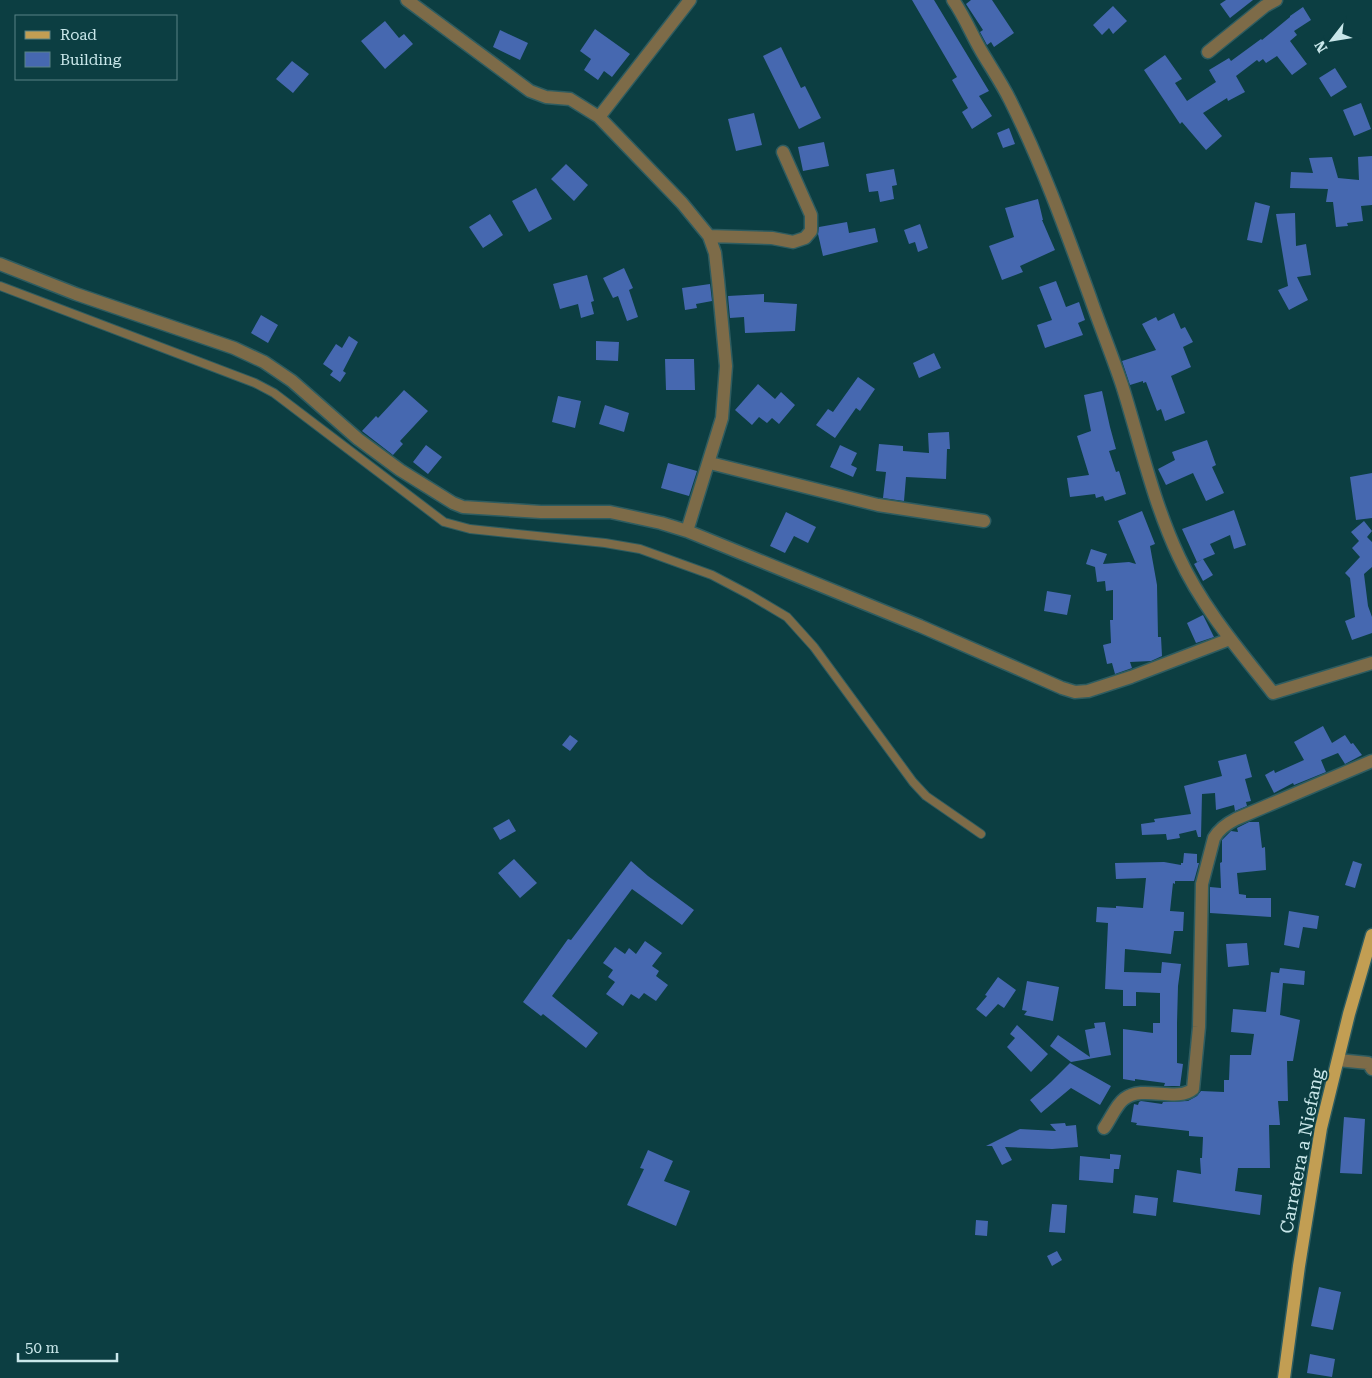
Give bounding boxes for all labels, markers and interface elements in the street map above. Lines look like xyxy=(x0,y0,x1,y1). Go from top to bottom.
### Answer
legend xyxy=(15,15,178,80)
north arrow xyxy=(1307,15,1357,65)
text: Road xyxy=(60,26,97,44)
text: N xyxy=(1311,38,1330,55)
text: Building xyxy=(60,51,122,69)
street label: Carretera a Niefang xyxy=(1275,1066,1328,1235)
scale bar xyxy=(18,1330,116,1362)
text: 50 m xyxy=(25,1339,60,1357)

